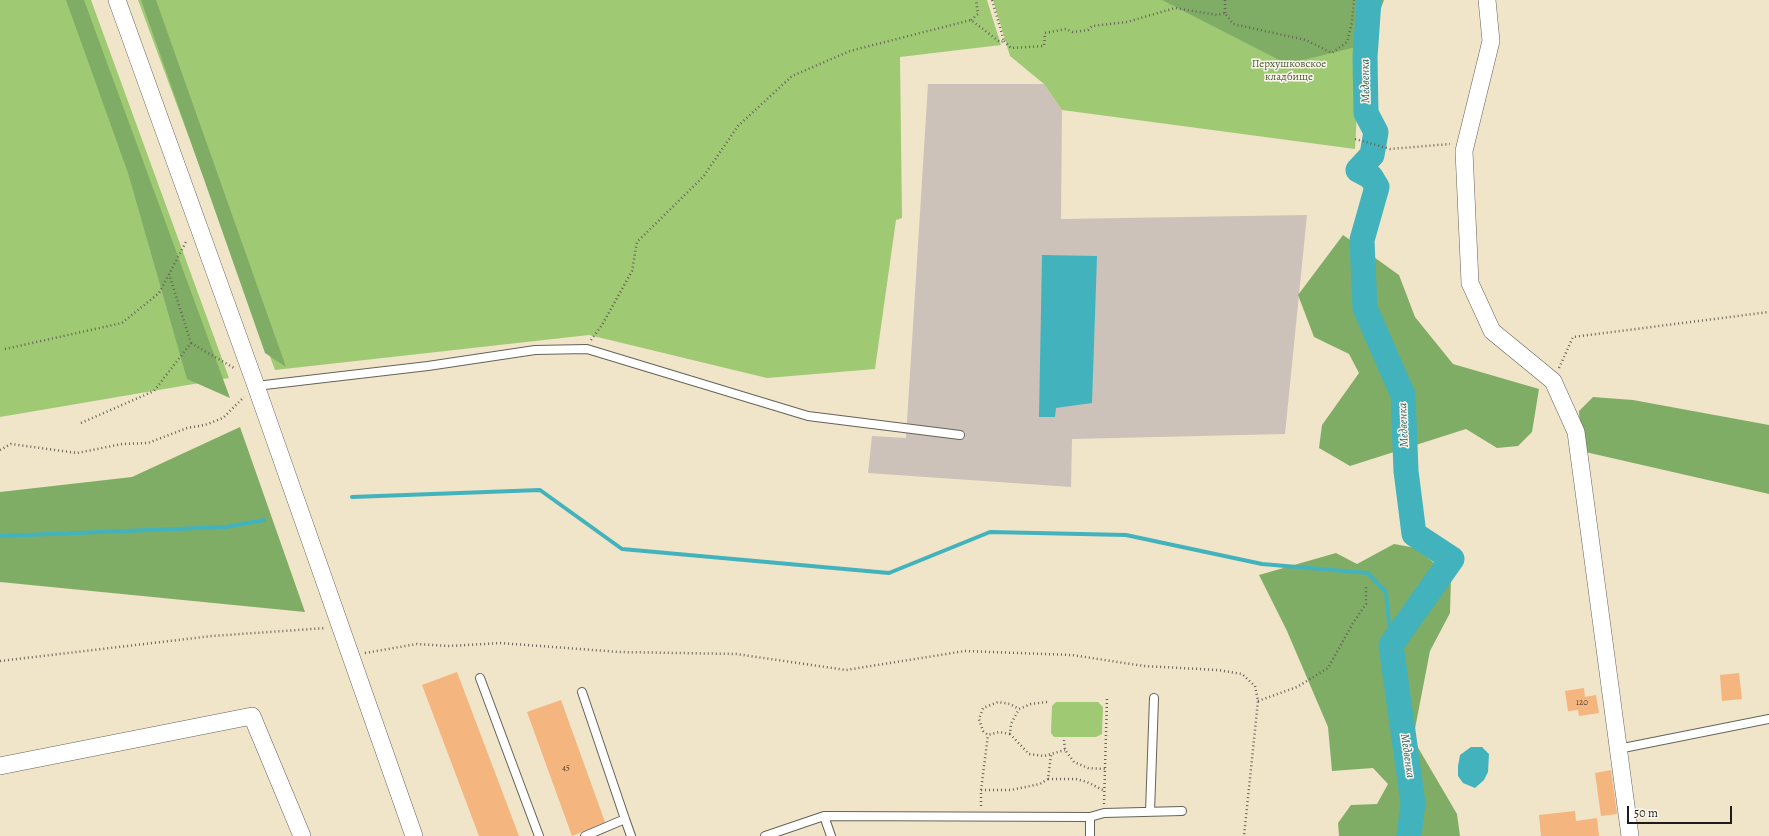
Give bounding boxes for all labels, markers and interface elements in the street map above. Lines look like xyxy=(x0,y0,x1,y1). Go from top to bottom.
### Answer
park label: Перхушковское кладбище xyxy=(1252,57,1326,83)
water label: Медвенка xyxy=(1358,58,1374,104)
water label: Медвенка xyxy=(1396,402,1412,448)
house number: 120 xyxy=(1576,698,1588,708)
water label: Медвенка xyxy=(1397,733,1417,779)
house number: 45 xyxy=(562,763,570,773)
scale bar xyxy=(1629,798,1734,824)
text: 50 m xyxy=(1634,805,1658,821)

